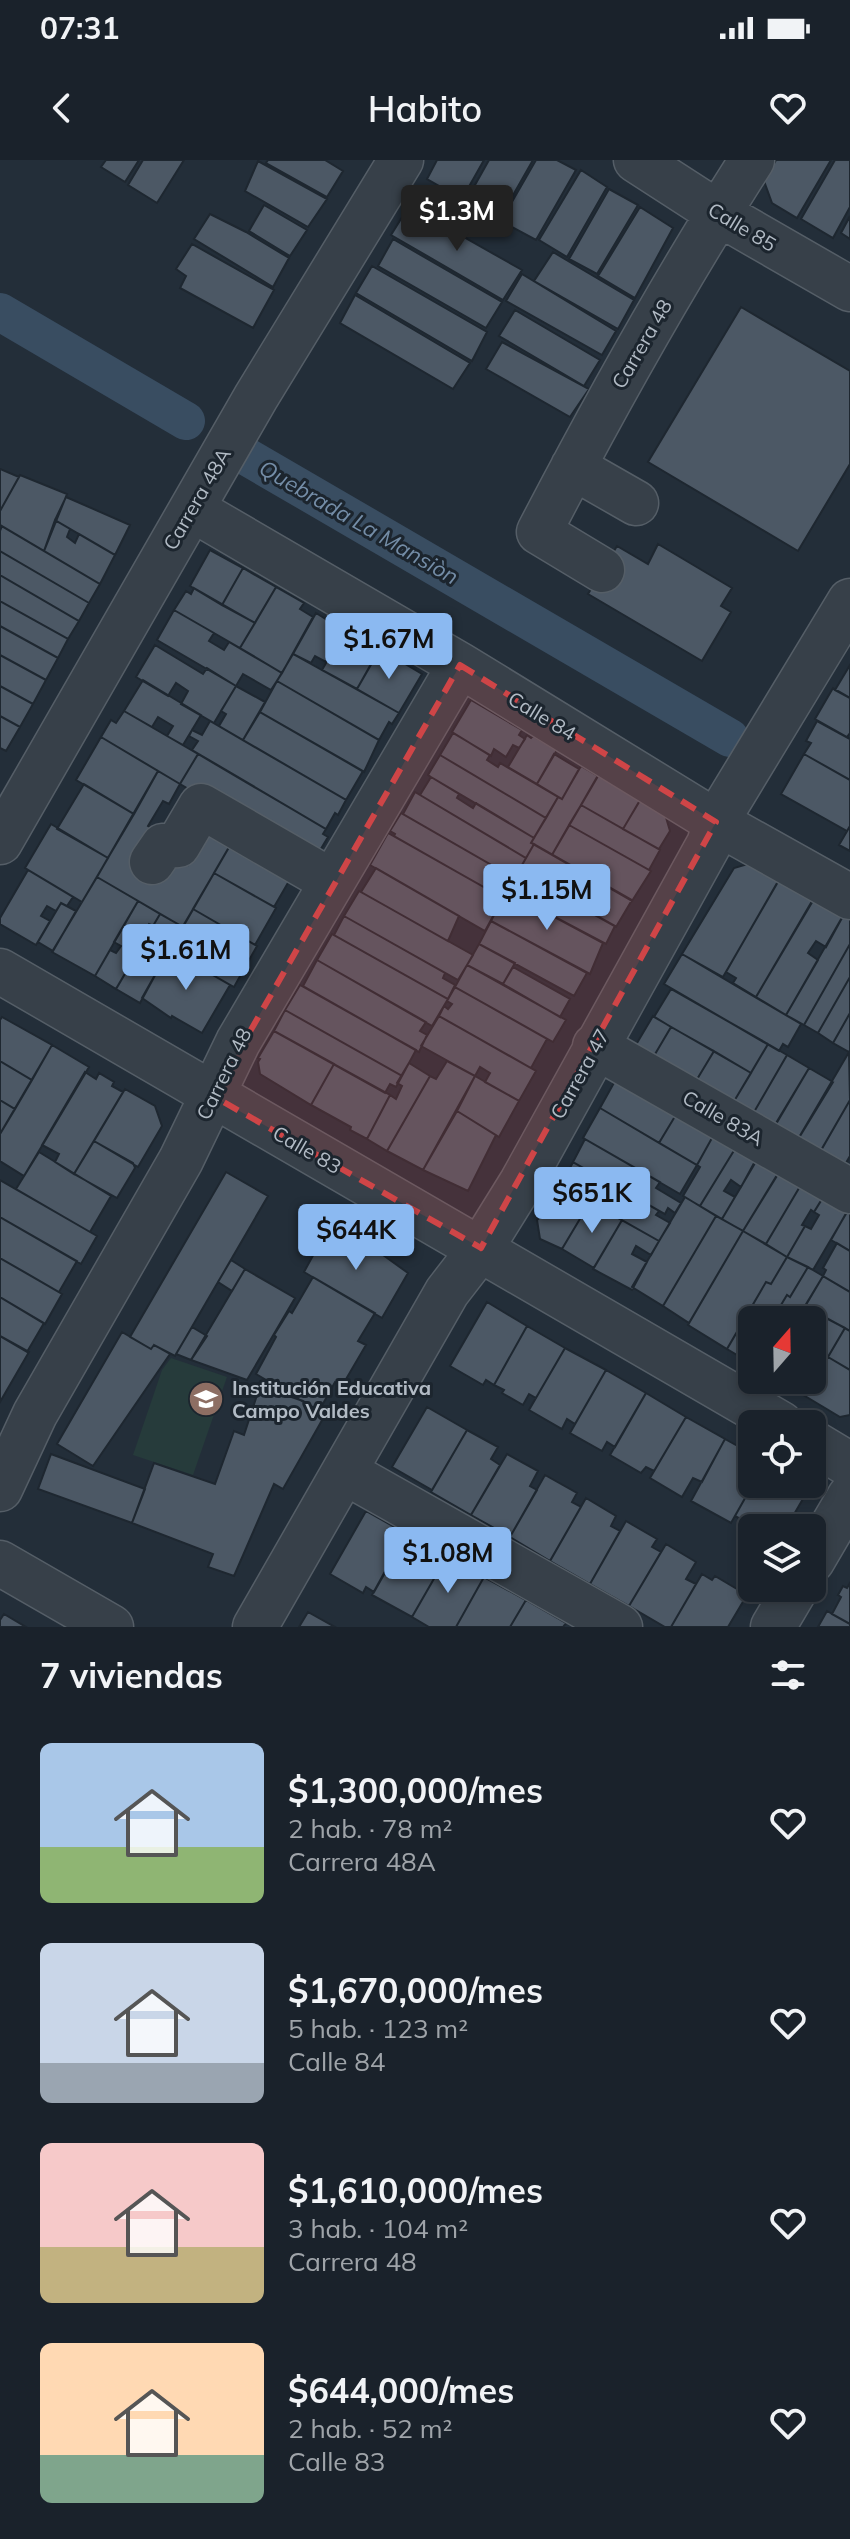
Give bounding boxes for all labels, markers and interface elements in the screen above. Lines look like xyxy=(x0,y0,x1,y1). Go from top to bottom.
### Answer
text: 07:31 xyxy=(40,9,119,47)
icon: back xyxy=(40,86,84,130)
text: Habito xyxy=(368,86,482,131)
icon: heart xyxy=(766,86,810,130)
pin: $1.3M xyxy=(401,185,513,253)
text: $1.3M xyxy=(419,194,495,227)
street label: Calle 85 xyxy=(704,197,781,257)
street label: Carrera 48 xyxy=(606,295,677,393)
street label: Carrera 48A xyxy=(157,443,236,554)
water label: Quebrada La Mansiòn xyxy=(254,453,464,591)
pin: $1.67M xyxy=(324,613,454,681)
text: $1.67M xyxy=(343,622,435,655)
street label: Calle 84 xyxy=(504,686,581,746)
pin: $1.15M xyxy=(482,864,612,932)
text: $1.15M xyxy=(501,873,593,906)
pin: $1.61M xyxy=(121,924,251,992)
text: $1.61M xyxy=(140,933,232,966)
street label: Carrera 48 xyxy=(191,1024,256,1124)
street label: Carrera 47 xyxy=(545,1024,614,1123)
street label: Calle 83A xyxy=(678,1084,769,1151)
street label: Calle 83 xyxy=(269,1120,346,1179)
pin: $651K xyxy=(536,1167,648,1235)
text: $651K xyxy=(552,1176,632,1209)
pin: $644K xyxy=(300,1204,412,1272)
text: $644K xyxy=(316,1213,396,1246)
north arrow xyxy=(738,1306,826,1394)
map controls xyxy=(738,1306,826,1602)
place label: Institución Educativa Campo Valdes xyxy=(232,1375,431,1423)
school or university icon: Institución Educativa Campo Valdes xyxy=(187,1380,225,1418)
button: locate xyxy=(738,1410,826,1498)
button: layers xyxy=(738,1514,826,1602)
pin: $1.08M xyxy=(383,1527,513,1595)
text: $1.08M xyxy=(402,1536,494,1569)
icon: filters xyxy=(766,1653,810,1697)
text: 7 viviendas xyxy=(40,1654,223,1697)
text: $1,300,000/mes xyxy=(288,1769,543,1812)
icon: home xyxy=(104,1775,200,1871)
icon: heart xyxy=(766,1801,810,1845)
text: 2 hab. · 78 m² xyxy=(288,1812,452,1845)
text: Carrera 48A xyxy=(288,1845,436,1878)
text: $1,670,000/mes xyxy=(288,1969,543,2012)
icon: home xyxy=(104,1975,200,2071)
icon: heart xyxy=(766,2001,810,2045)
text: 5 hab. · 123 m² xyxy=(288,2012,468,2045)
text: Calle 84 xyxy=(288,2045,385,2078)
text: $1,610,000/mes xyxy=(288,2169,543,2212)
icon: home xyxy=(104,2175,200,2271)
icon: heart xyxy=(766,2201,810,2245)
text: 3 hab. · 104 m² xyxy=(288,2212,468,2245)
text: Carrera 48 xyxy=(288,2245,417,2278)
text: $644,000/mes xyxy=(288,2369,514,2412)
icon: home xyxy=(104,2375,200,2471)
icon: heart xyxy=(766,2401,810,2445)
text: 2 hab. · 52 m² xyxy=(288,2412,452,2445)
text: Calle 83 xyxy=(288,2445,385,2478)

